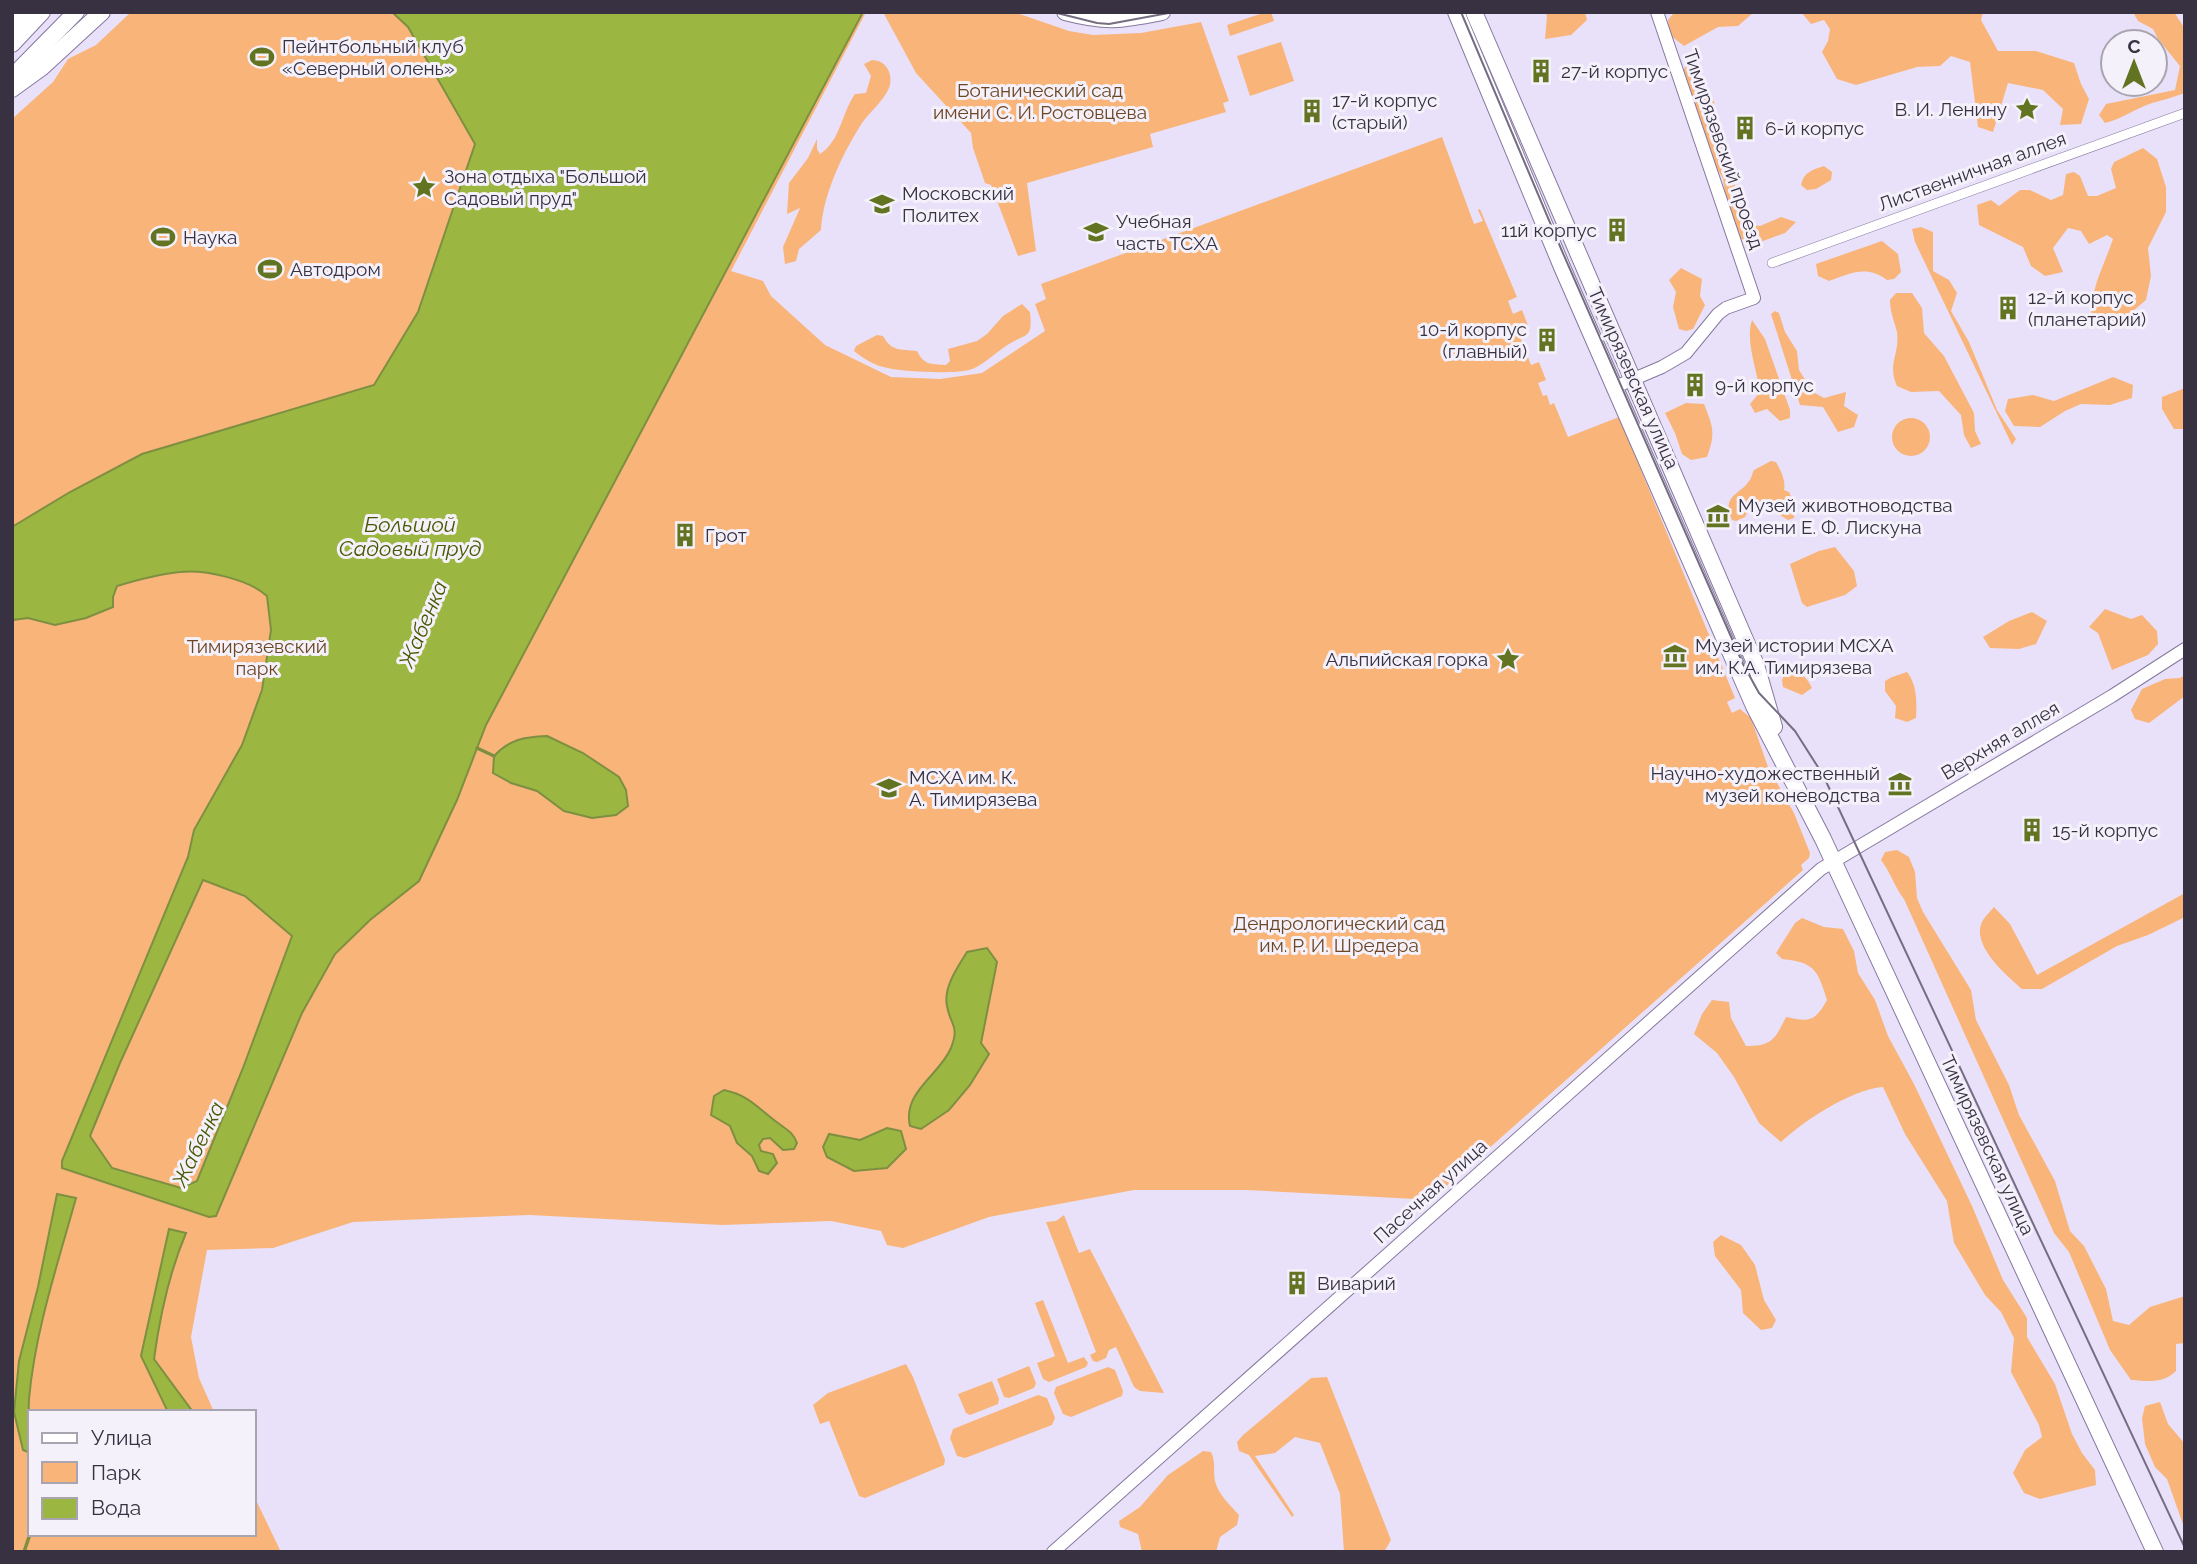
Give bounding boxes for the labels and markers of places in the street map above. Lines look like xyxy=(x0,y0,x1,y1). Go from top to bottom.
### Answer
place label: Пейнтбольный клуб «Северный олень» xyxy=(282,35,464,79)
sports icon: Пейнтбольный клуб «Северный олень» xyxy=(248,43,276,71)
building icon: 27-й корпус xyxy=(1527,57,1555,85)
place label: 27-й корпус xyxy=(1561,60,1668,82)
place label: 17-й корпус (старый) xyxy=(1332,89,1437,133)
place icon: В. И. Ленину xyxy=(2013,95,2041,123)
building icon: 17-й корпус (старый) xyxy=(1298,97,1326,125)
place label: В. И. Ленину xyxy=(1895,98,2007,120)
building icon: 6-й корпус xyxy=(1731,114,1759,142)
place label: 6-й корпус xyxy=(1765,117,1864,139)
place label: Зона отдыха "Большой Садовый пруд" xyxy=(444,165,647,209)
place icon: Зона отдыха "Большой Садовый пруд" xyxy=(410,173,438,201)
place label: Московский Политех xyxy=(902,182,1014,226)
school or university icon: Московский Политех xyxy=(868,190,896,218)
place label: Учебная часть ТСХА xyxy=(1116,210,1218,254)
building icon: 11й корпус xyxy=(1603,216,1631,244)
school or university icon: Учебная часть ТСХА xyxy=(1082,218,1110,246)
place label: 11й корпус xyxy=(1501,219,1597,241)
sports icon: Наука xyxy=(149,223,177,251)
place label: Наука xyxy=(183,226,237,248)
sports icon: Автодром xyxy=(256,255,284,283)
place label: Автодром xyxy=(290,258,381,280)
place label: 12-й корпус (планетарий) xyxy=(2028,286,2146,330)
building icon: 12-й корпус (планетарий) xyxy=(1994,294,2022,322)
place label: 10-й корпус (главный) xyxy=(1420,318,1527,362)
building icon: 10-й корпус (главный) xyxy=(1533,326,1561,354)
building icon: 9-й корпус xyxy=(1681,371,1709,399)
place label: 9-й корпус xyxy=(1715,374,1814,396)
place label: Музей животноводства имени Е. Ф. Лискуна xyxy=(1738,494,1953,538)
museum icon: Музей животноводства имени Е. Ф. Лискуна xyxy=(1704,502,1732,530)
building icon: Грот xyxy=(671,521,699,549)
place label: Грот xyxy=(705,524,747,546)
place label: Музей истории МСХА им. К.А. Тимирязева xyxy=(1695,634,1894,678)
museum icon: Музей истории МСХА им. К.А. Тимирязева xyxy=(1661,642,1689,670)
place icon: Альпийская горка xyxy=(1494,645,1522,673)
place label: Альпийская горка xyxy=(1325,648,1488,670)
place label: Научно-художественный музей коневодства xyxy=(1650,762,1880,806)
place label: МСХА им. К. А. Тимирязева xyxy=(909,766,1037,810)
museum icon: Научно-художественный музей коневодства xyxy=(1886,770,1914,798)
school or university icon: МСХА им. К. А. Тимирязева xyxy=(875,774,903,802)
building icon: 15-й корпус xyxy=(2018,816,2046,844)
place label: 15-й корпус xyxy=(2052,819,2158,841)
building icon: Виварий xyxy=(1283,1269,1311,1297)
place label: Виварий xyxy=(1317,1272,1396,1294)

